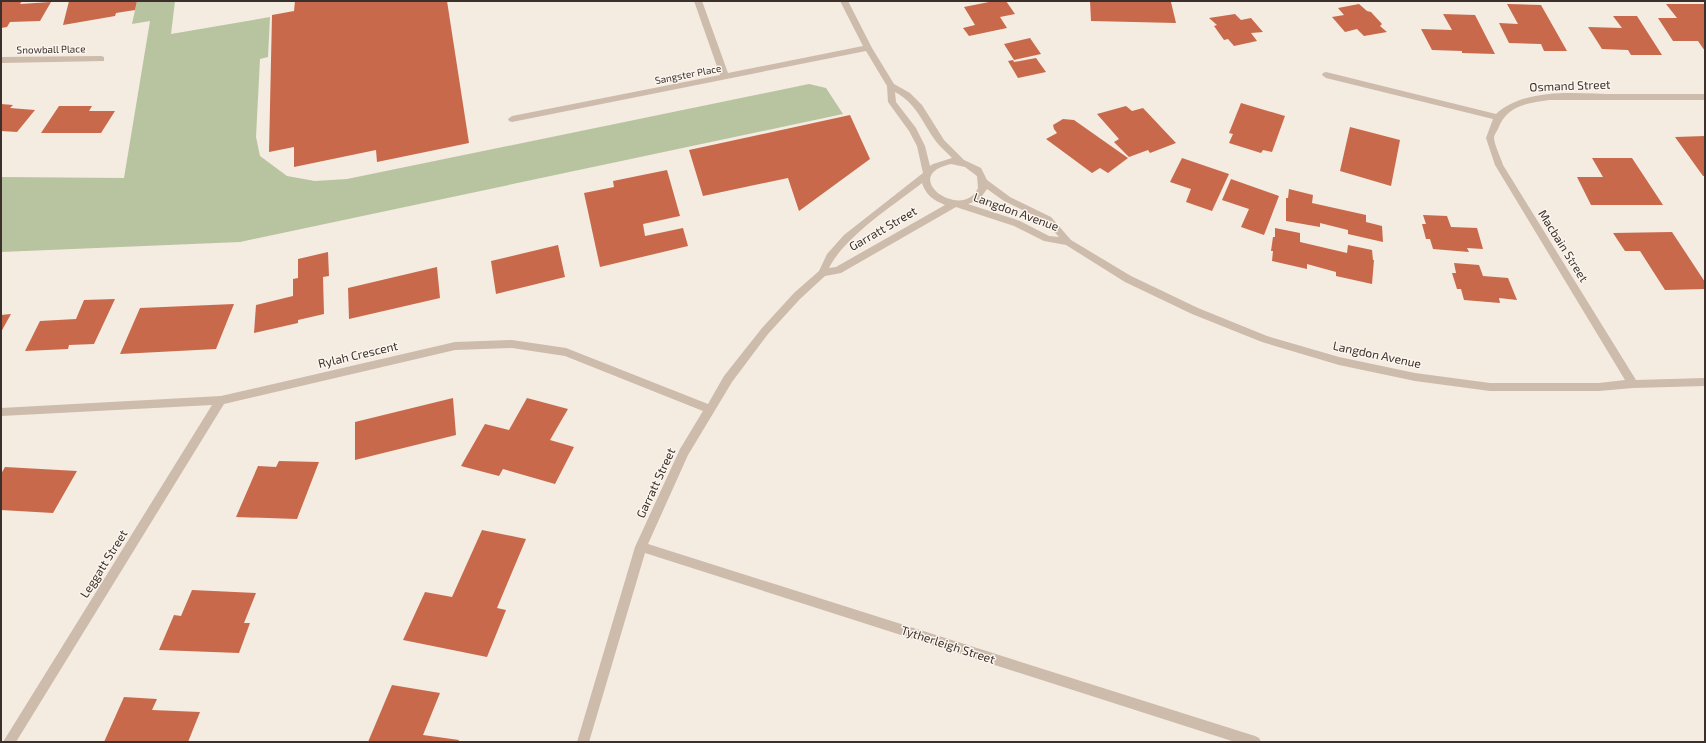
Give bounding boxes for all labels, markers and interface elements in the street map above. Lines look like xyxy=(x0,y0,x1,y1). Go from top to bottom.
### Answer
street label: Snowball Place xyxy=(16,42,86,56)
street label: Sangster Place xyxy=(654,62,722,86)
street label: Osmand Street xyxy=(1529,77,1611,93)
street label: Langdon Avenue xyxy=(972,189,1061,233)
street label: Garratt Street xyxy=(846,203,919,253)
street label: Macbain Street xyxy=(1536,207,1592,284)
street label: Rylah Crescent xyxy=(317,338,399,370)
street label: Langdon Avenue xyxy=(1332,338,1423,370)
street label: Garratt Street xyxy=(633,445,678,520)
street label: Leggatt Street xyxy=(77,526,130,600)
street label: Tytherleigh Street xyxy=(900,622,997,666)

